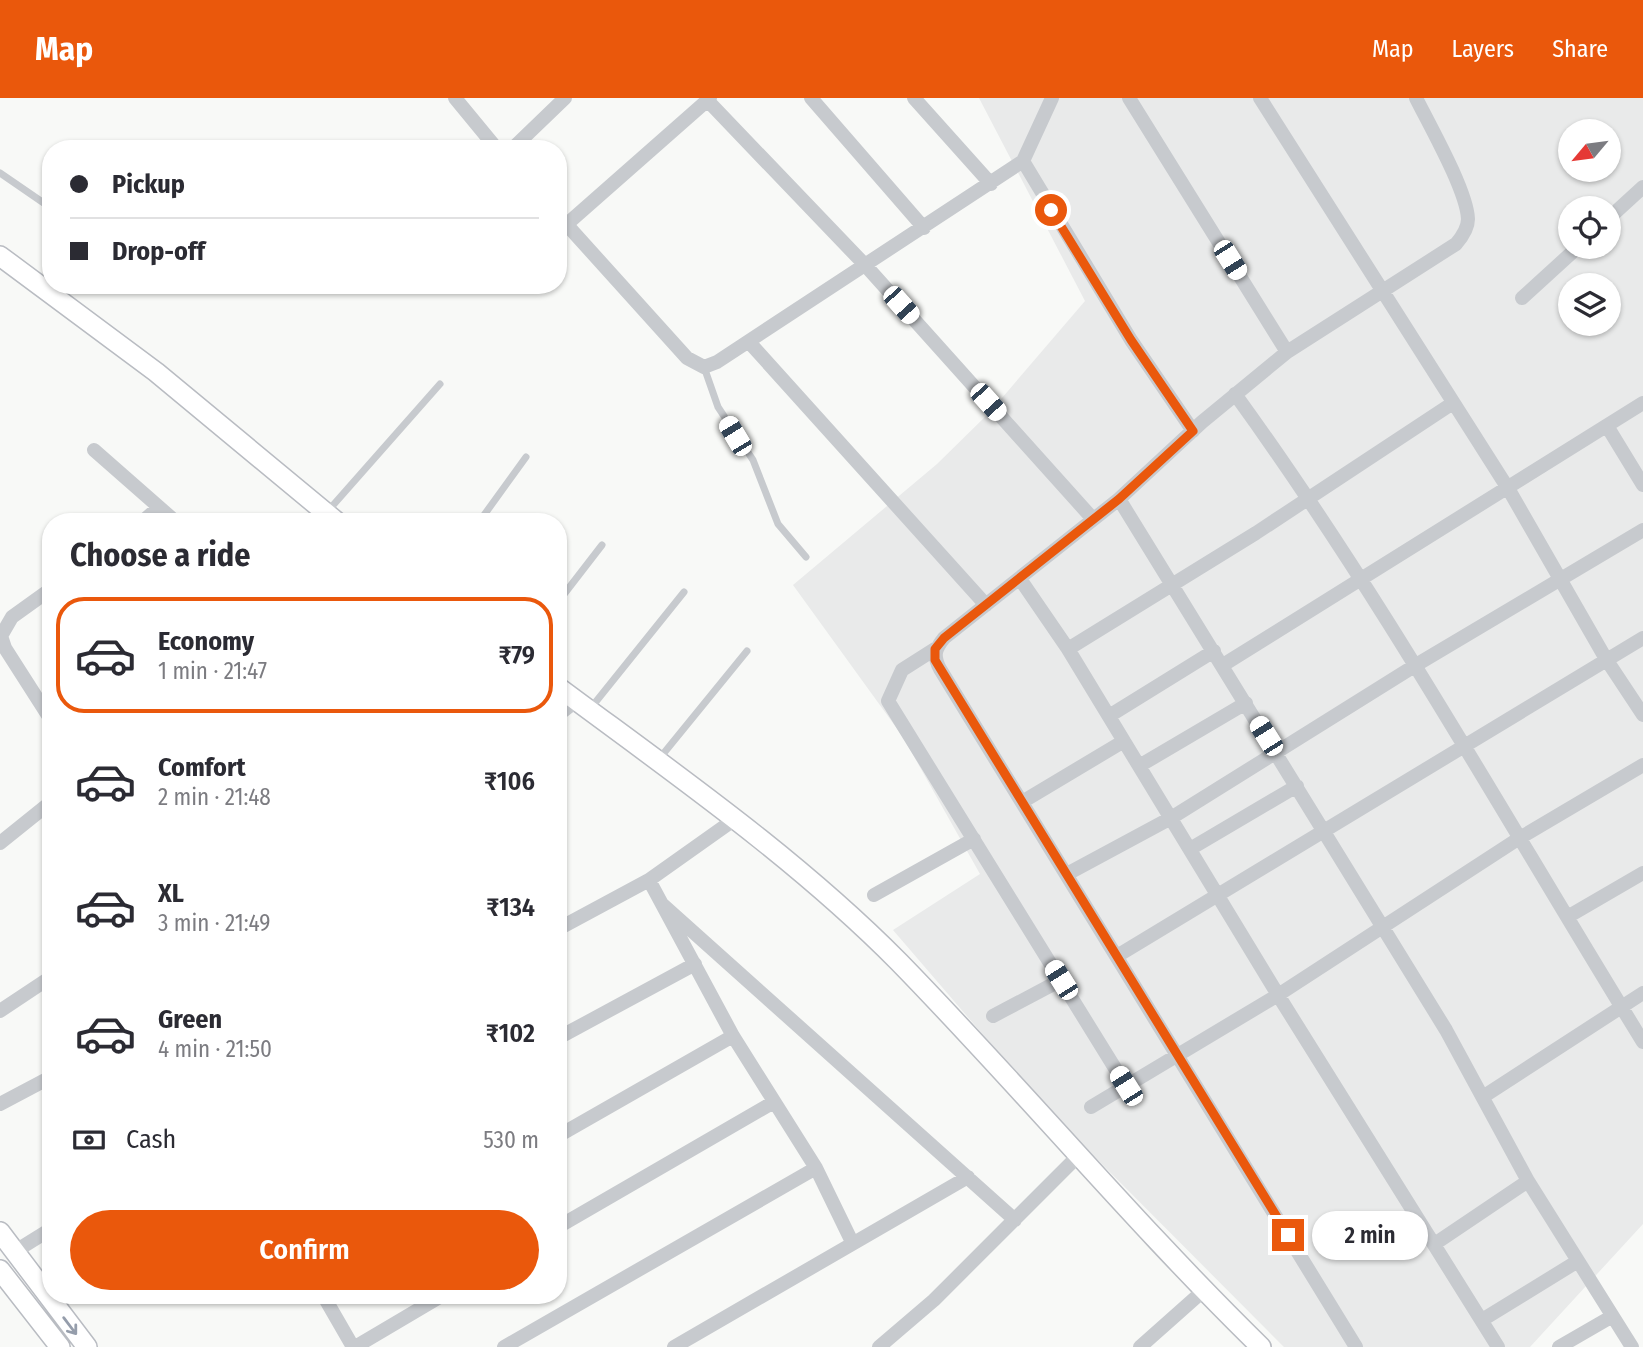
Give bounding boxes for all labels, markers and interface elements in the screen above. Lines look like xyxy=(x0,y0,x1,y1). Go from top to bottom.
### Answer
text: Map xyxy=(35,29,93,69)
text: Map xyxy=(1372,35,1414,63)
text: Layers xyxy=(1452,35,1514,63)
text: Share xyxy=(1552,35,1608,63)
north arrow xyxy=(1558,119,1620,182)
map controls xyxy=(1558,119,1621,336)
text: Pickup xyxy=(112,169,185,200)
route start xyxy=(1035,194,1067,226)
button: locate xyxy=(1558,196,1621,259)
text: Drop-off xyxy=(112,236,205,267)
car xyxy=(1210,237,1251,283)
button: layers xyxy=(1558,273,1621,336)
car xyxy=(880,282,923,328)
car xyxy=(967,379,1010,425)
car xyxy=(716,413,755,459)
text: Choose a ride xyxy=(70,536,251,574)
icon: car xyxy=(74,624,137,687)
text: Economy xyxy=(158,626,254,657)
text: ₹79 xyxy=(498,640,535,671)
text: 1 min · 21:47 xyxy=(158,657,267,685)
car xyxy=(1246,713,1287,759)
icon: car xyxy=(74,750,137,813)
text: Comfort xyxy=(158,752,246,783)
text: ₹106 xyxy=(484,766,535,797)
text: 2 min · 21:48 xyxy=(158,783,271,811)
icon: car xyxy=(74,876,137,939)
text: XL xyxy=(158,878,184,909)
text: ₹134 xyxy=(486,892,535,923)
text: 3 min · 21:49 xyxy=(158,909,270,937)
car xyxy=(1041,957,1082,1003)
icon: car xyxy=(74,1002,137,1065)
text: Green xyxy=(158,1004,222,1035)
text: ₹102 xyxy=(486,1018,535,1049)
text: 4 min · 21:50 xyxy=(158,1035,272,1063)
car xyxy=(1106,1063,1147,1109)
icon: cash xyxy=(70,1121,108,1159)
text: Cash xyxy=(126,1124,176,1155)
text: 530 m xyxy=(483,1126,539,1154)
button: Confirm xyxy=(70,1210,539,1290)
callout: 2 min xyxy=(1312,1210,1428,1260)
route end xyxy=(1272,1219,1304,1251)
text: 2 min xyxy=(1344,1221,1396,1249)
one-way arrow xyxy=(63,1316,78,1335)

